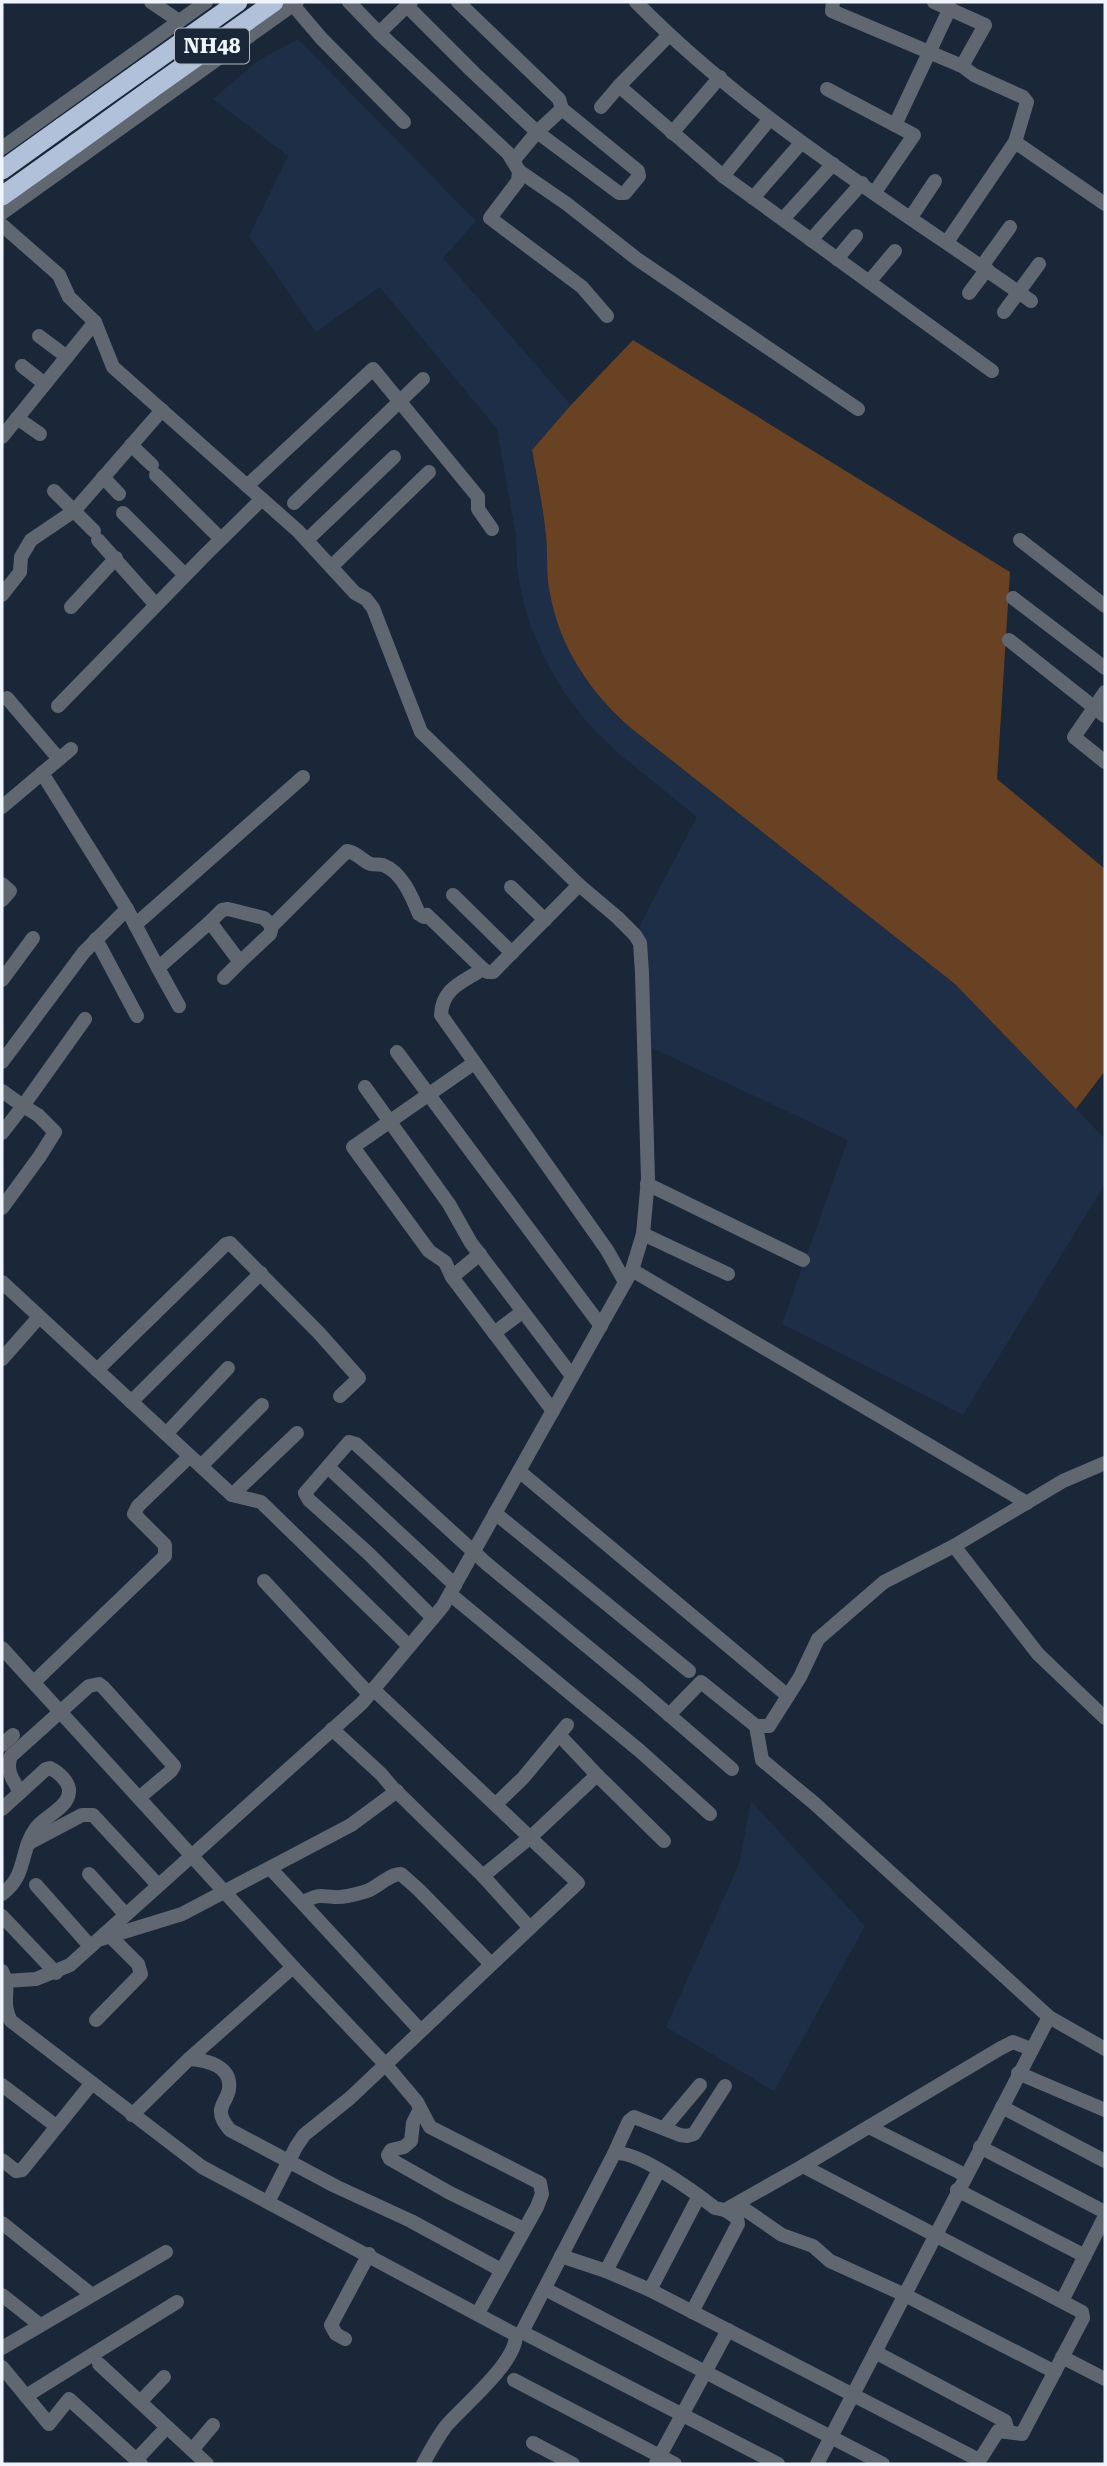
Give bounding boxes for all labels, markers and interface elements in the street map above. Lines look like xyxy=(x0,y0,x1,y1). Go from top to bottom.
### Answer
road number: NH48 xyxy=(175,28,249,64)

